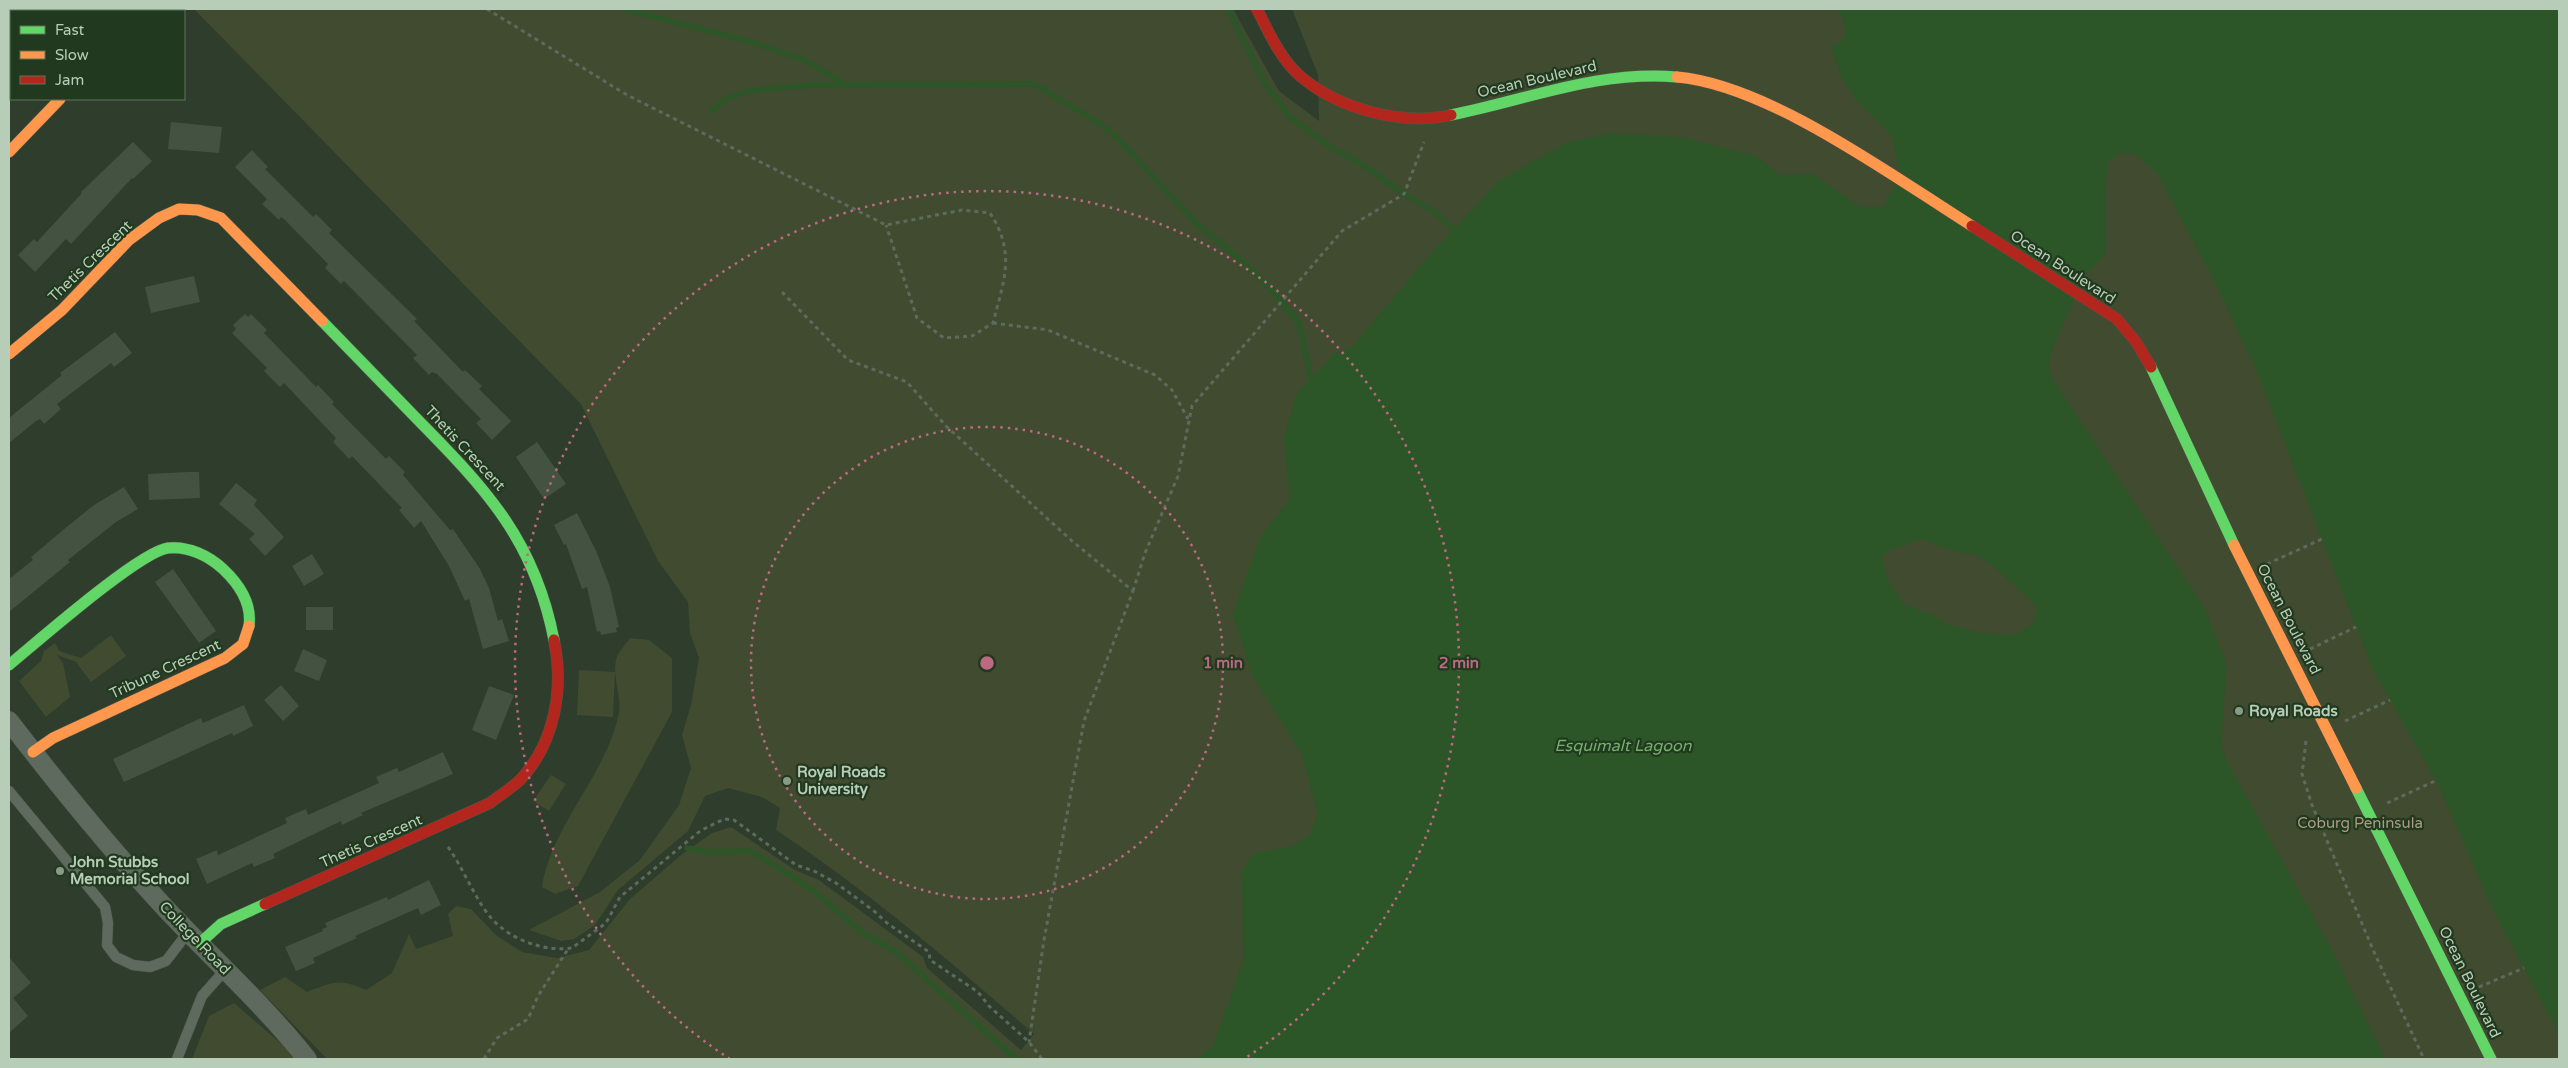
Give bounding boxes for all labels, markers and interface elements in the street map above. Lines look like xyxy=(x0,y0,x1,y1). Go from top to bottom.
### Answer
legend xyxy=(10,10,185,100)
text: Fast xyxy=(55,21,85,39)
text: Slow xyxy=(55,46,89,64)
street label: Ocean Boulevard xyxy=(1476,57,1598,101)
text: Jam xyxy=(55,71,84,89)
street label: Thetis Crescent xyxy=(44,216,136,306)
street label: Ocean Boulevard xyxy=(2007,226,2119,308)
street label: Thetis Crescent xyxy=(421,402,509,495)
street label: Ocean Boulevard xyxy=(2253,561,2325,677)
street label: Tribune Crescent xyxy=(107,635,224,703)
centre of rings xyxy=(978,654,996,672)
text: 1 min xyxy=(1203,654,1243,672)
text: 2 min xyxy=(1439,654,1479,672)
place label: Royal Roads xyxy=(2249,702,2338,721)
marker: Royal Roads xyxy=(2233,705,2245,717)
water label: Esquimalt Lagoon xyxy=(1554,736,1693,756)
place label: Royal Roads University xyxy=(797,763,886,799)
marker: Royal Roads University xyxy=(781,775,793,787)
street label: Thetis Crescent xyxy=(317,810,425,872)
park label: Coburg Peninsula xyxy=(2297,814,2423,832)
place label: John Stubbs Memorial School xyxy=(69,853,190,888)
marker: John Stubbs Memorial School xyxy=(54,865,66,877)
street label: College Road xyxy=(156,898,234,978)
street label: Ocean Boulevard xyxy=(2435,923,2505,1041)

